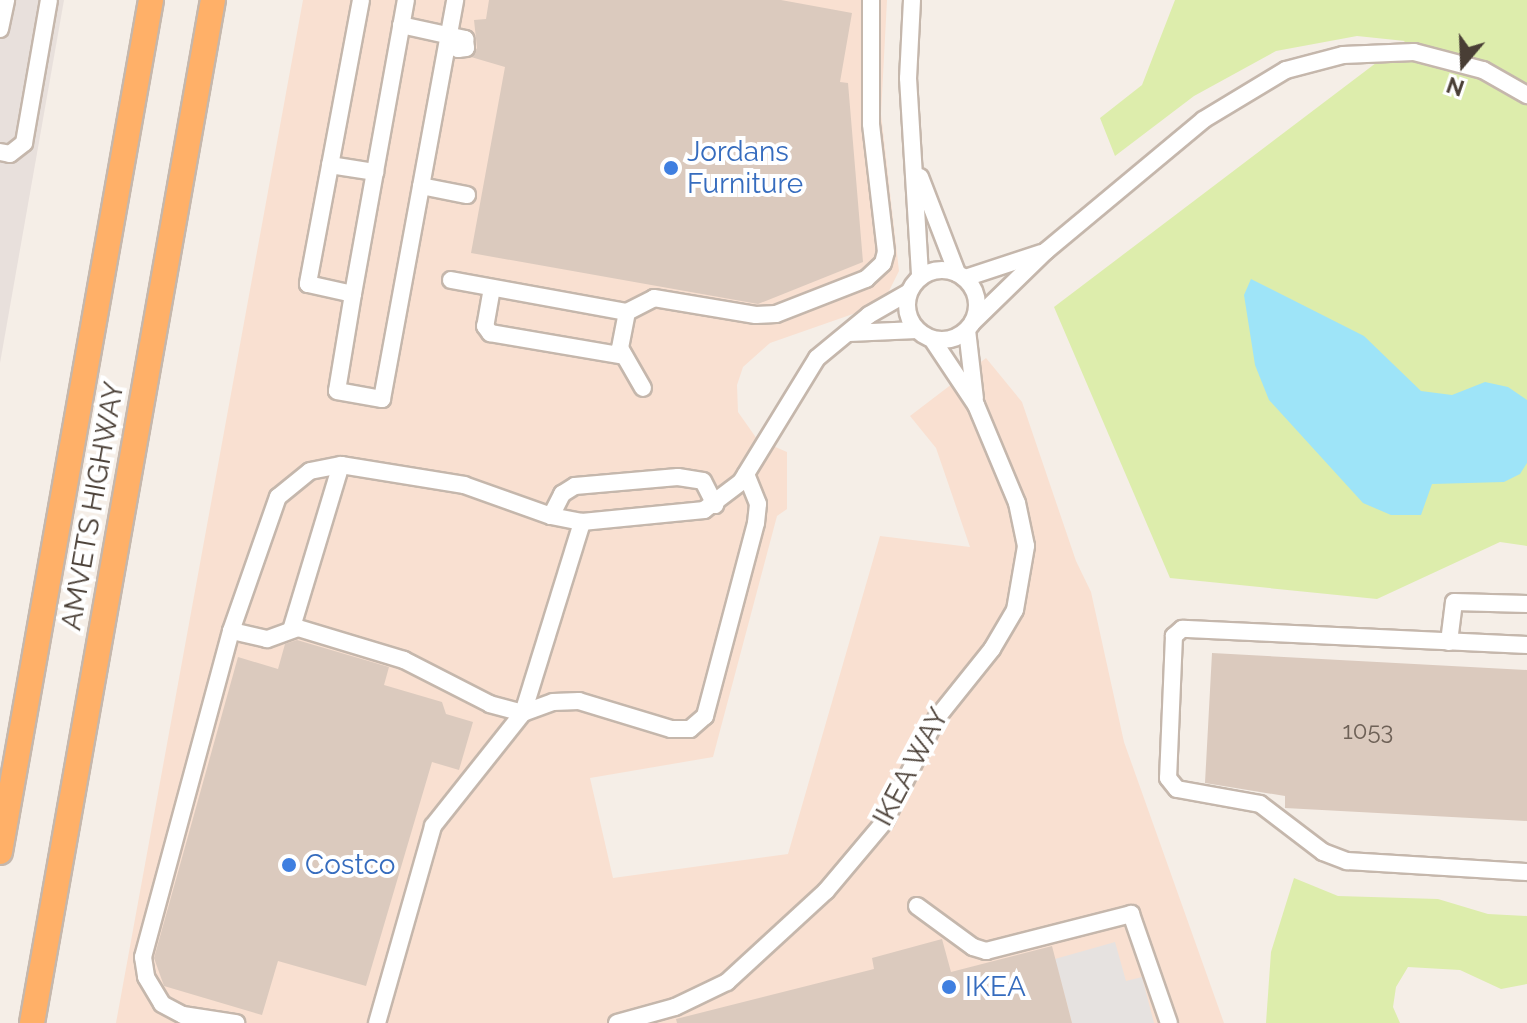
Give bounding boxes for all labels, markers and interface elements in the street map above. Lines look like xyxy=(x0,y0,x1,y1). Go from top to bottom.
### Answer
north arrow xyxy=(1423,24,1503,104)
text: N xyxy=(1443,72,1467,102)
place label: Jordans Furniture xyxy=(687,135,803,201)
marker: Jordans Furniture xyxy=(662,159,680,177)
street label: AMVETS HIGHWAY xyxy=(55,379,131,633)
street label: IKEA WAY xyxy=(866,701,956,833)
house number: 1053 xyxy=(1343,717,1393,745)
place label: Costco xyxy=(305,848,395,882)
marker: Costco xyxy=(280,856,298,874)
place label: IKEA xyxy=(965,970,1026,1004)
marker: IKEA xyxy=(940,978,958,996)

